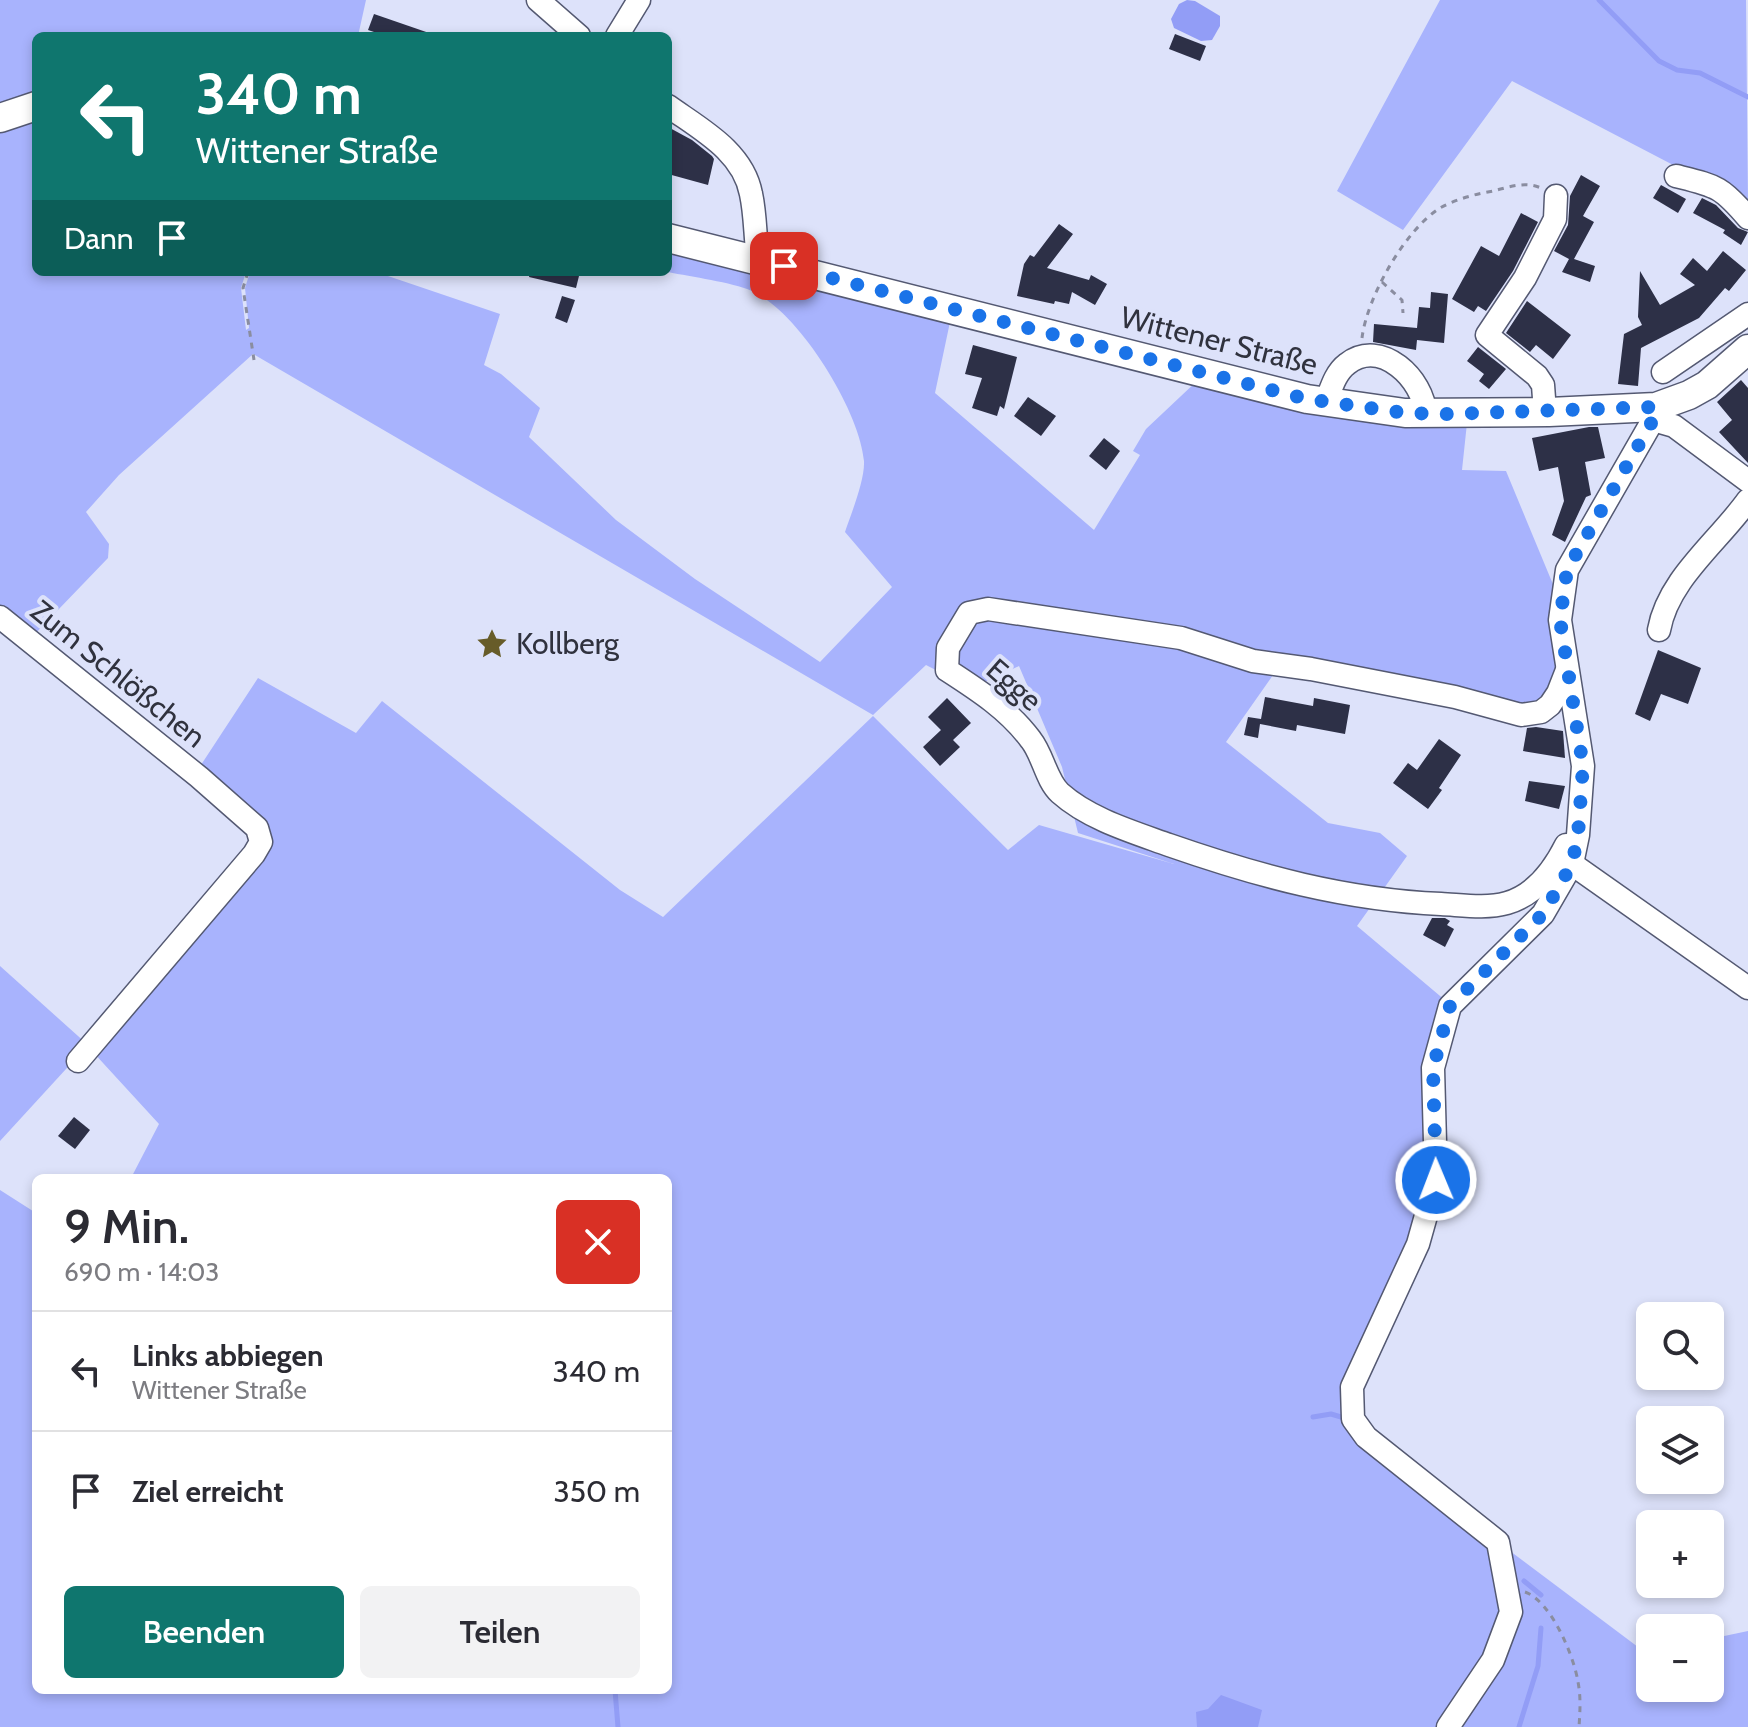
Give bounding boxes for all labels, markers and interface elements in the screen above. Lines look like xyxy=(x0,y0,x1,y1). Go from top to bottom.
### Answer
text: 340 m xyxy=(196,60,362,128)
icon: left xyxy=(64,64,168,168)
text: Wittener Straße xyxy=(196,128,438,172)
icon: arrive xyxy=(150,216,194,260)
text: Dann xyxy=(64,220,134,257)
pin xyxy=(750,232,818,300)
icon: arrive xyxy=(762,244,806,288)
street label: Wittener Straße xyxy=(1117,298,1321,383)
street label: Zum Schlößchen xyxy=(23,592,213,755)
place label: Kollberg xyxy=(516,625,620,662)
place icon: Kollberg xyxy=(475,627,509,661)
street label: Egge xyxy=(979,651,1050,719)
position arrow xyxy=(1394,1138,1478,1222)
text: 9 Min. xyxy=(64,1197,189,1255)
button: close xyxy=(556,1200,640,1284)
text: 690 m · 14:03 xyxy=(64,1256,219,1288)
map controls xyxy=(1636,1302,1724,1702)
button: search xyxy=(1636,1302,1724,1390)
text: Links abbiegen xyxy=(132,1337,324,1374)
icon: left xyxy=(64,1349,108,1393)
text: 340 m xyxy=(552,1353,640,1390)
text: Wittener Straße xyxy=(132,1374,307,1406)
button: layers xyxy=(1636,1406,1724,1494)
icon: arrive xyxy=(64,1469,108,1513)
text: Ziel erreicht xyxy=(132,1473,283,1510)
text: 350 m xyxy=(554,1473,640,1510)
button: + xyxy=(1636,1510,1724,1598)
button: Beenden xyxy=(64,1586,344,1678)
button: Teilen xyxy=(360,1586,640,1678)
button: − xyxy=(1636,1614,1724,1702)

